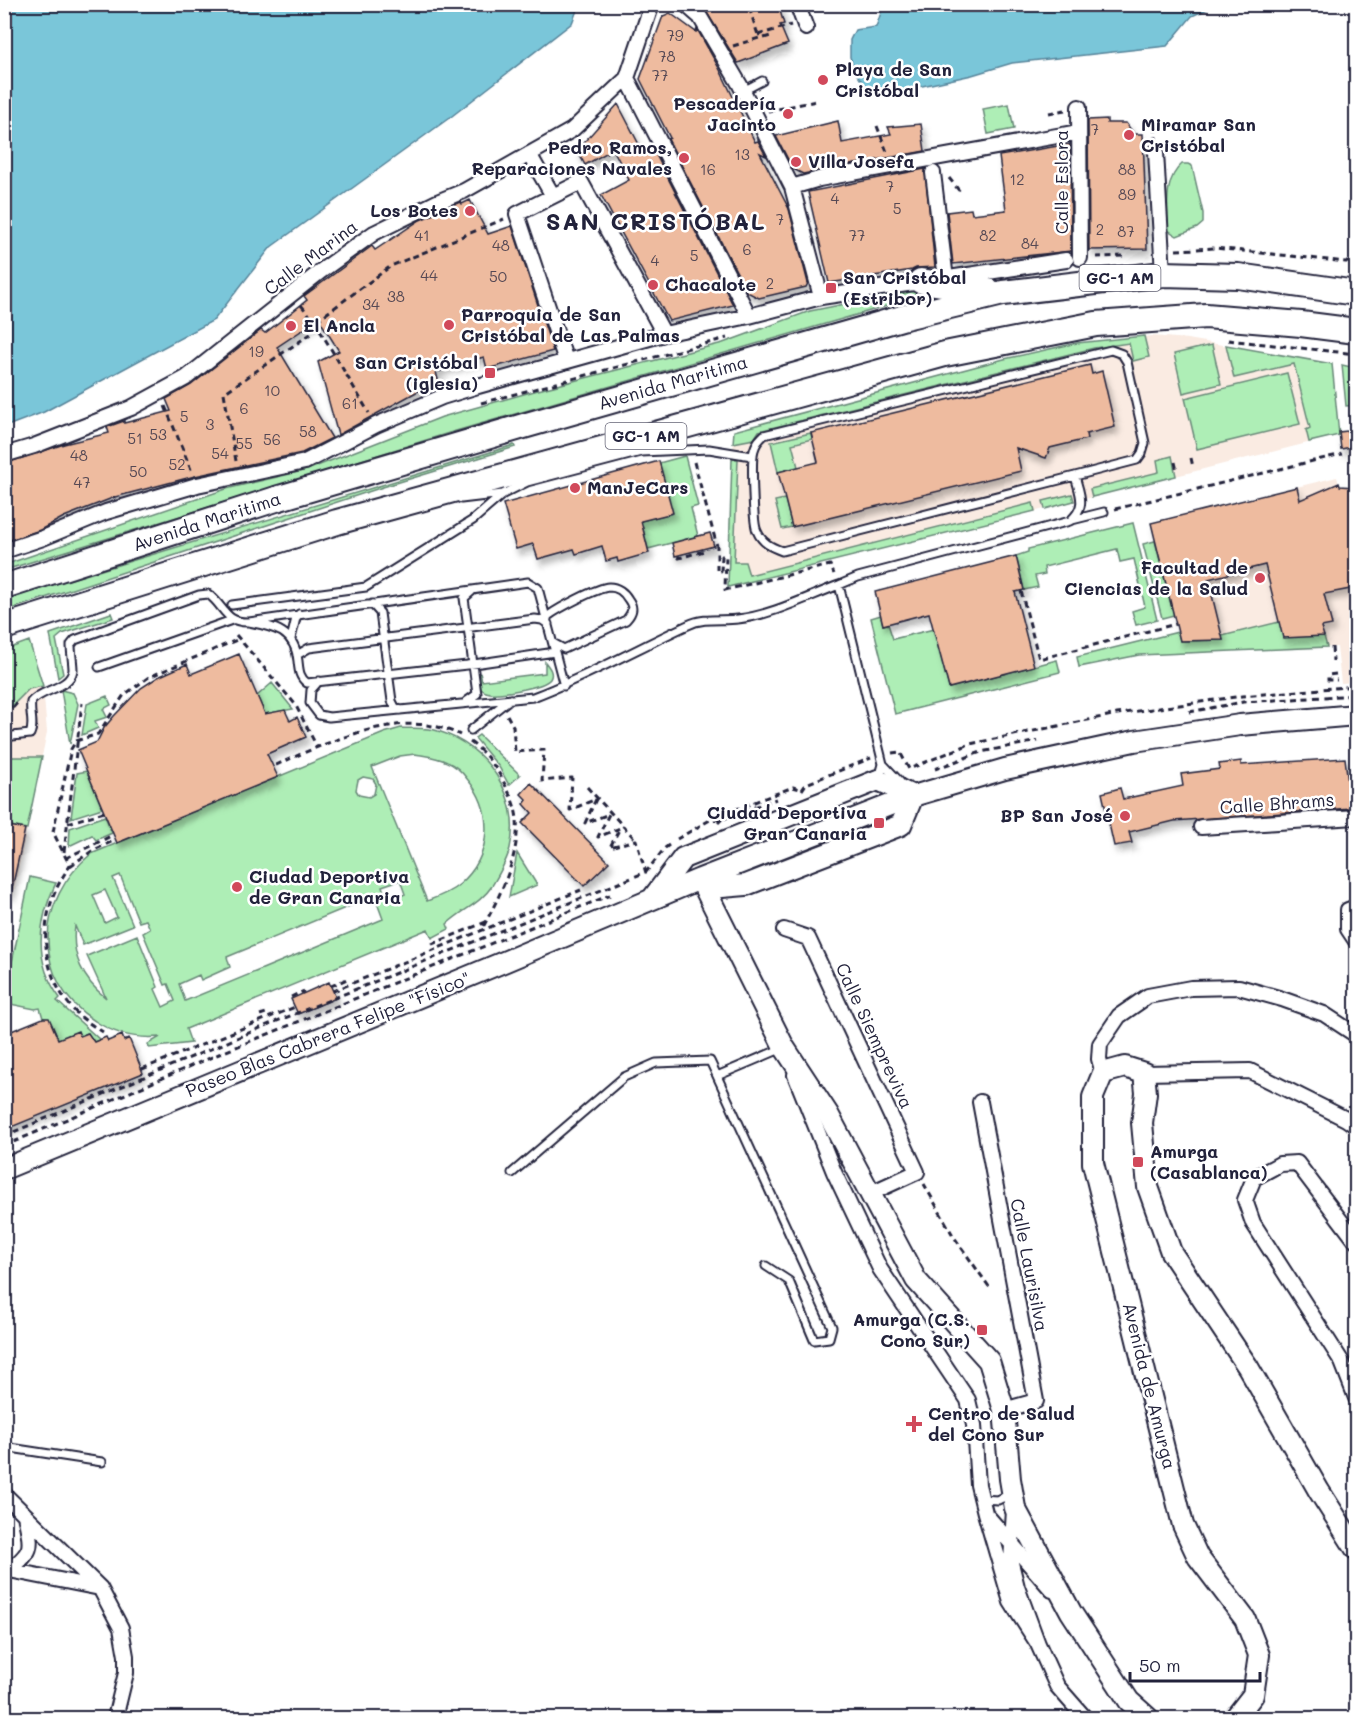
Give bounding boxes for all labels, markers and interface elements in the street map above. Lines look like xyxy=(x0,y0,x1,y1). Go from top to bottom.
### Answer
house number: 79 xyxy=(666,25,684,45)
house number: 78 xyxy=(658,46,676,66)
place label: Playa de San Cristóbal xyxy=(835,57,952,102)
house number: 77 xyxy=(652,65,668,85)
marker: Playa de San Cristóbal xyxy=(816,73,830,87)
place label: Pescadería Jacinto xyxy=(673,91,776,136)
marker: Pescadería Jacinto xyxy=(781,107,795,121)
place label: Miramar San Cristóbal xyxy=(1141,112,1256,157)
house number: 7 xyxy=(1091,119,1099,139)
marker: Miramar San Cristóbal xyxy=(1122,128,1136,142)
street label: Calle Eslora xyxy=(1049,130,1073,234)
place label: Pedro Ramos, Reparaciones Navales xyxy=(471,135,672,180)
house number: 13 xyxy=(734,144,750,164)
place label: Villa Josefa xyxy=(808,149,915,173)
marker: Pedro Ramos, Reparaciones Navales xyxy=(677,151,691,165)
marker: Villa Josefa xyxy=(789,155,803,169)
house number: 16 xyxy=(700,159,716,179)
house number: 88 xyxy=(1118,159,1136,179)
house number: 12 xyxy=(1009,169,1025,189)
house number: 7 xyxy=(886,176,894,196)
house number: 89 xyxy=(1118,184,1136,204)
house number: 4 xyxy=(831,188,840,208)
place label: Los Botes xyxy=(370,198,458,222)
house number: 5 xyxy=(893,198,901,218)
marker: Los Botes xyxy=(463,204,477,218)
district label: SAN CRISTÓBAL xyxy=(546,205,766,236)
house number: 7 xyxy=(776,209,784,229)
street label: Calle Marina xyxy=(259,214,362,300)
house number: 2 xyxy=(1096,219,1104,239)
house number: 87 xyxy=(1117,221,1135,241)
house number: 41 xyxy=(414,225,430,245)
house number: 77 xyxy=(849,225,865,245)
house number: 82 xyxy=(979,225,997,245)
house number: 84 xyxy=(1021,233,1039,253)
house number: 48 xyxy=(492,235,510,255)
house number: 6 xyxy=(742,239,752,259)
house number: 5 xyxy=(690,245,698,265)
house number: 4 xyxy=(651,250,660,270)
house number: 44 xyxy=(420,265,438,285)
place label: San Cristóbal (Estribor) xyxy=(843,265,966,310)
road number: GC-1 AM xyxy=(1080,265,1160,291)
house number: 50 xyxy=(489,266,507,286)
place label: Chacalote xyxy=(665,272,756,296)
house number: 2 xyxy=(766,273,774,293)
marker: Chacalote xyxy=(646,278,660,292)
marker: San Cristóbal (Estribor) xyxy=(824,281,838,295)
house number: 38 xyxy=(387,286,405,306)
house number: 34 xyxy=(362,294,380,314)
place label: Parroquia de San Cristóbal de Las Palmas xyxy=(461,302,680,347)
place label: El Ancla xyxy=(303,313,375,337)
marker: Parroquia de San Cristóbal de Las Palmas xyxy=(442,318,456,332)
marker: El Ancla xyxy=(284,319,298,333)
house number: 19 xyxy=(248,341,264,361)
street label: Avenida Maritima xyxy=(595,349,750,415)
place label: San Cristóbal (iglesia) xyxy=(355,350,478,395)
marker: San Cristóbal (iglesia) xyxy=(483,366,497,380)
house number: 10 xyxy=(264,380,280,400)
house number: 61 xyxy=(342,393,358,413)
house number: 6 xyxy=(239,398,249,418)
house number: 5 xyxy=(180,406,188,426)
house number: 3 xyxy=(206,414,215,434)
house number: 58 xyxy=(299,421,317,441)
road number: GC-1 AM xyxy=(606,423,686,449)
house number: 53 xyxy=(149,424,167,444)
house number: 51 xyxy=(127,428,143,448)
house number: 56 xyxy=(263,429,281,449)
house number: 55 xyxy=(235,433,253,453)
house number: 54 xyxy=(211,443,229,463)
house number: 48 xyxy=(70,445,88,465)
house number: 52 xyxy=(168,454,186,474)
house number: 50 xyxy=(129,461,147,481)
house number: 47 xyxy=(73,472,91,492)
place label: ManJeCars xyxy=(587,475,688,499)
marker: ManJeCars xyxy=(568,481,582,495)
street label: Avenida Maritima xyxy=(130,486,284,556)
place label: Facultad de Ciencias de la Salud xyxy=(1064,555,1248,600)
marker: Facultad de Ciencias de la Salud xyxy=(1253,571,1267,585)
street label: Calle Bhrams xyxy=(1219,787,1335,819)
place label: Ciudad Deportiva Gran Canaria xyxy=(707,800,867,845)
place label: BP San José xyxy=(1000,803,1113,827)
marker: BP San José xyxy=(1118,809,1132,823)
marker: Ciudad Deportiva Gran Canaria xyxy=(872,816,886,830)
place label: Ciudad Deportiva de Gran Canaria xyxy=(249,864,409,909)
marker: Ciudad Deportiva de Gran Canaria xyxy=(230,880,244,894)
street label: Calle Siempreviva xyxy=(831,959,919,1112)
street label: Paseo Blas Cabrera Felipe "Físico" xyxy=(182,966,473,1102)
place label: Amurga (Casablanca) xyxy=(1150,1139,1268,1184)
marker: Amurga (Casablanca) xyxy=(1131,1155,1145,1169)
street label: Calle Laurisilva xyxy=(1005,1196,1055,1333)
street label: Avenida de Amurga xyxy=(1118,1300,1182,1472)
place label: Amurga (C.S. Cono Sur) xyxy=(853,1307,970,1352)
marker: Amurga (C.S. Cono Sur) xyxy=(975,1323,989,1337)
place label: Centro de Salud del Cono Sur xyxy=(928,1401,1075,1446)
marker: Centro de Salud del Cono Sur xyxy=(905,1415,923,1433)
scale bar xyxy=(1130,1645,1260,1683)
text: 50 m xyxy=(1139,1653,1181,1677)

